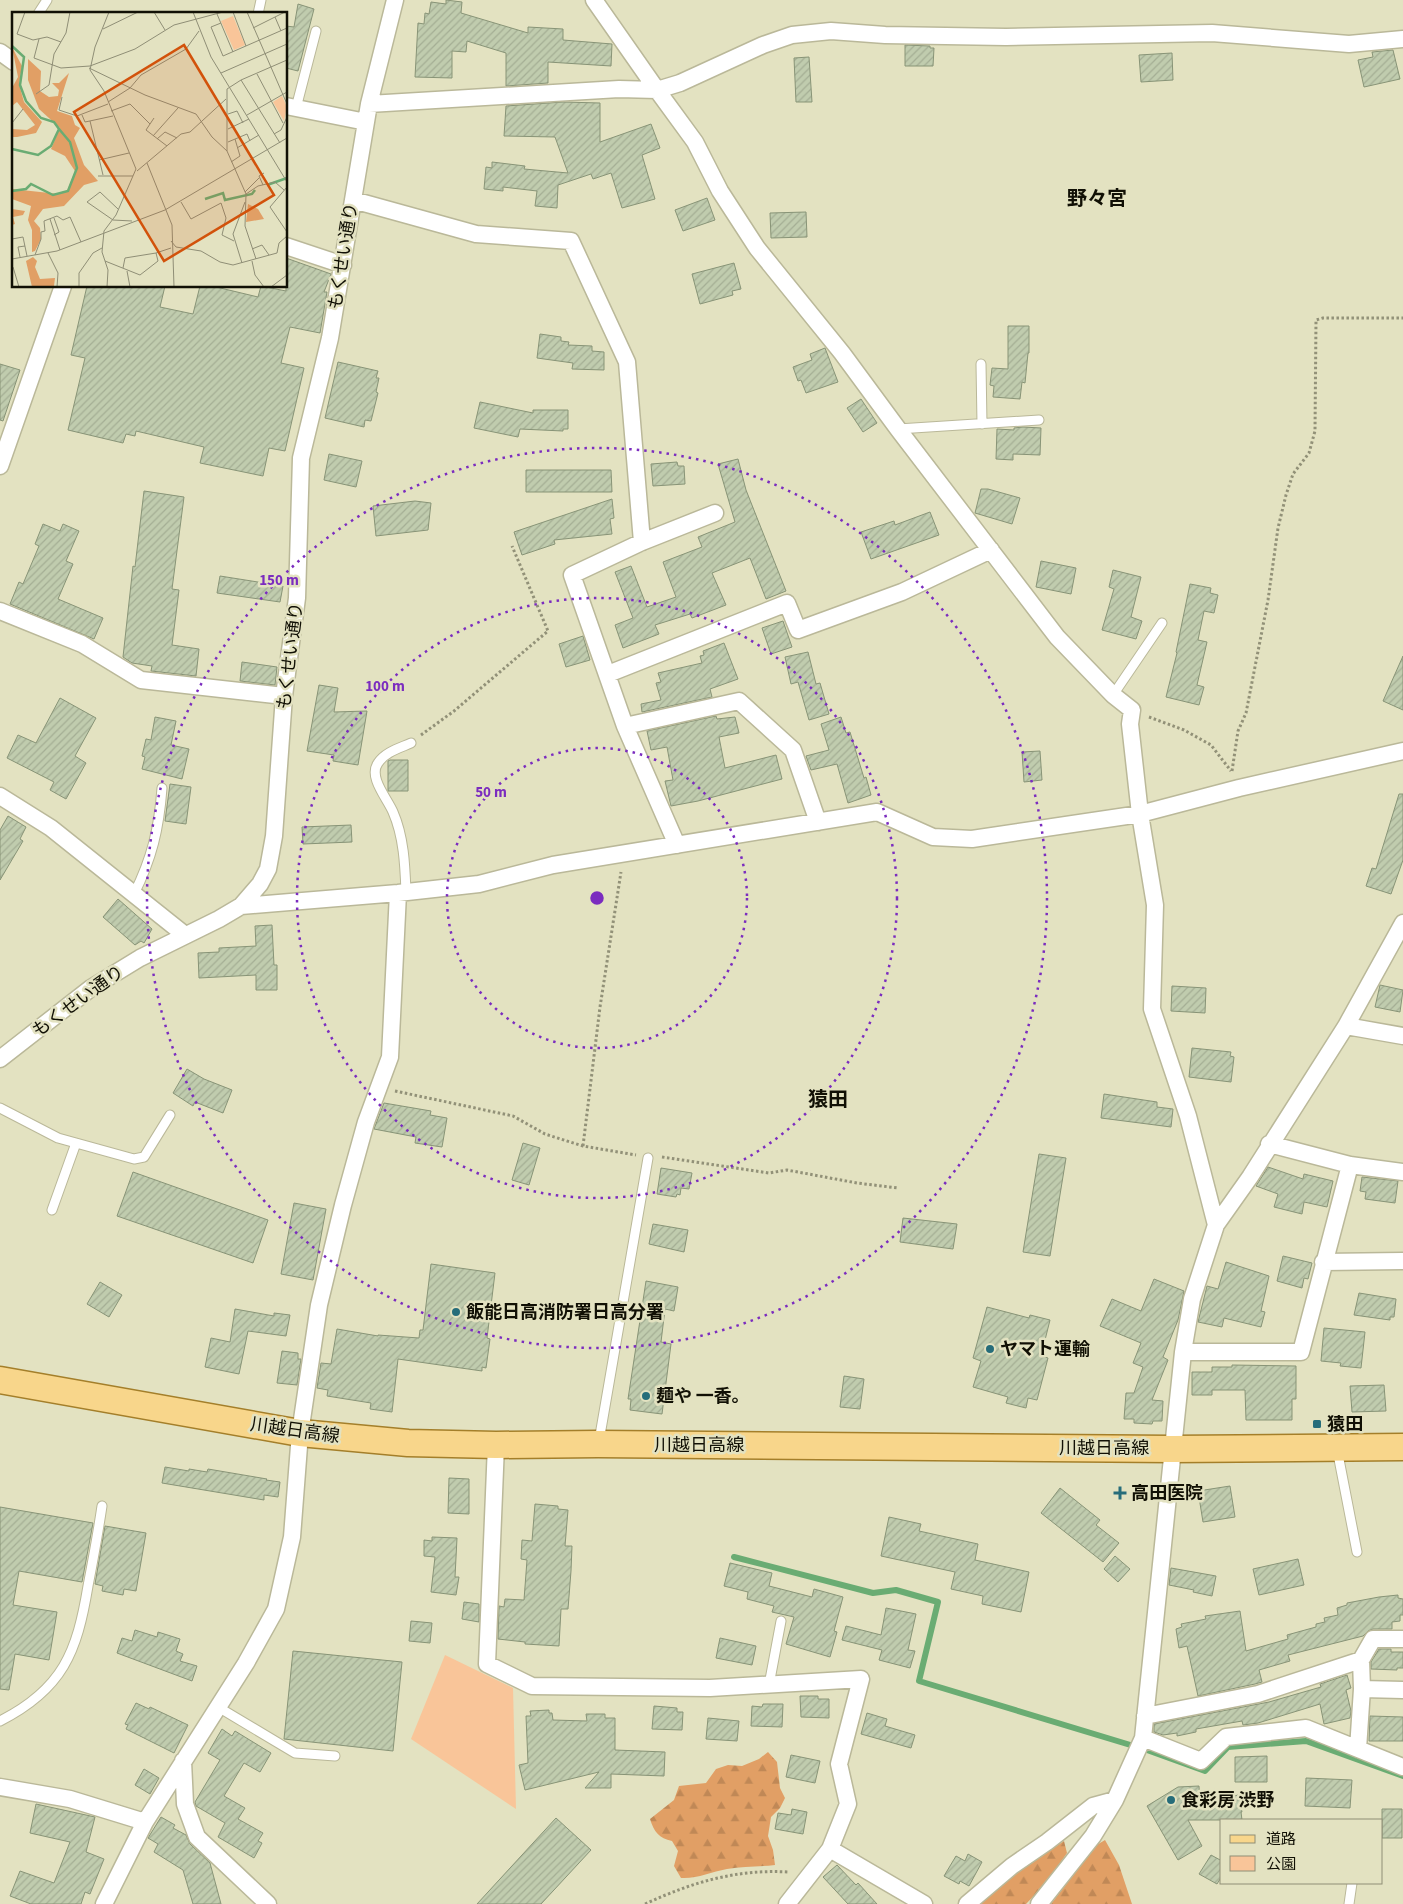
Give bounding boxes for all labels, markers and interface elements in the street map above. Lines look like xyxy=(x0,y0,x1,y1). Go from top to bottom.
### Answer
inset map xyxy=(12,12,288,288)
district label: 野々宮 xyxy=(1067,185,1127,213)
street label: もくせい通り xyxy=(323,201,364,311)
text: 150 m xyxy=(259,570,299,591)
street label: もくせい通り xyxy=(272,601,309,711)
text: 100 m xyxy=(365,676,405,697)
text: 50 m xyxy=(475,782,507,803)
centre of rings xyxy=(588,889,606,907)
street label: もくせい通り xyxy=(27,960,129,1043)
district label: 猿田 xyxy=(808,1086,848,1114)
place label: 飯能日高消防署日高分署 xyxy=(466,1300,664,1325)
marker: 飯能日高消防署日高分署 xyxy=(450,1306,462,1318)
place label: ヤマト運輸 xyxy=(1000,1337,1090,1362)
marker: ヤマト運輸 xyxy=(984,1343,996,1355)
place label: 麺や 一香。 xyxy=(656,1384,750,1409)
marker: 麺や 一香。 xyxy=(640,1390,652,1402)
street label: 川越日高線 xyxy=(249,1412,341,1449)
place label: 猿田 xyxy=(1327,1412,1363,1437)
marker: 猿田 xyxy=(1311,1418,1323,1430)
street label: 川越日高線 xyxy=(654,1433,744,1458)
street label: 川越日高線 xyxy=(1059,1436,1149,1461)
place label: 高田医院 xyxy=(1131,1481,1203,1506)
marker: 高田医院 xyxy=(1113,1486,1127,1500)
place label: 食彩房 渋野 xyxy=(1181,1788,1275,1813)
marker: 食彩房 渋野 xyxy=(1165,1794,1177,1806)
legend xyxy=(1220,1819,1383,1884)
text: 道路 xyxy=(1266,1829,1296,1850)
text: 公園 xyxy=(1266,1854,1296,1875)

